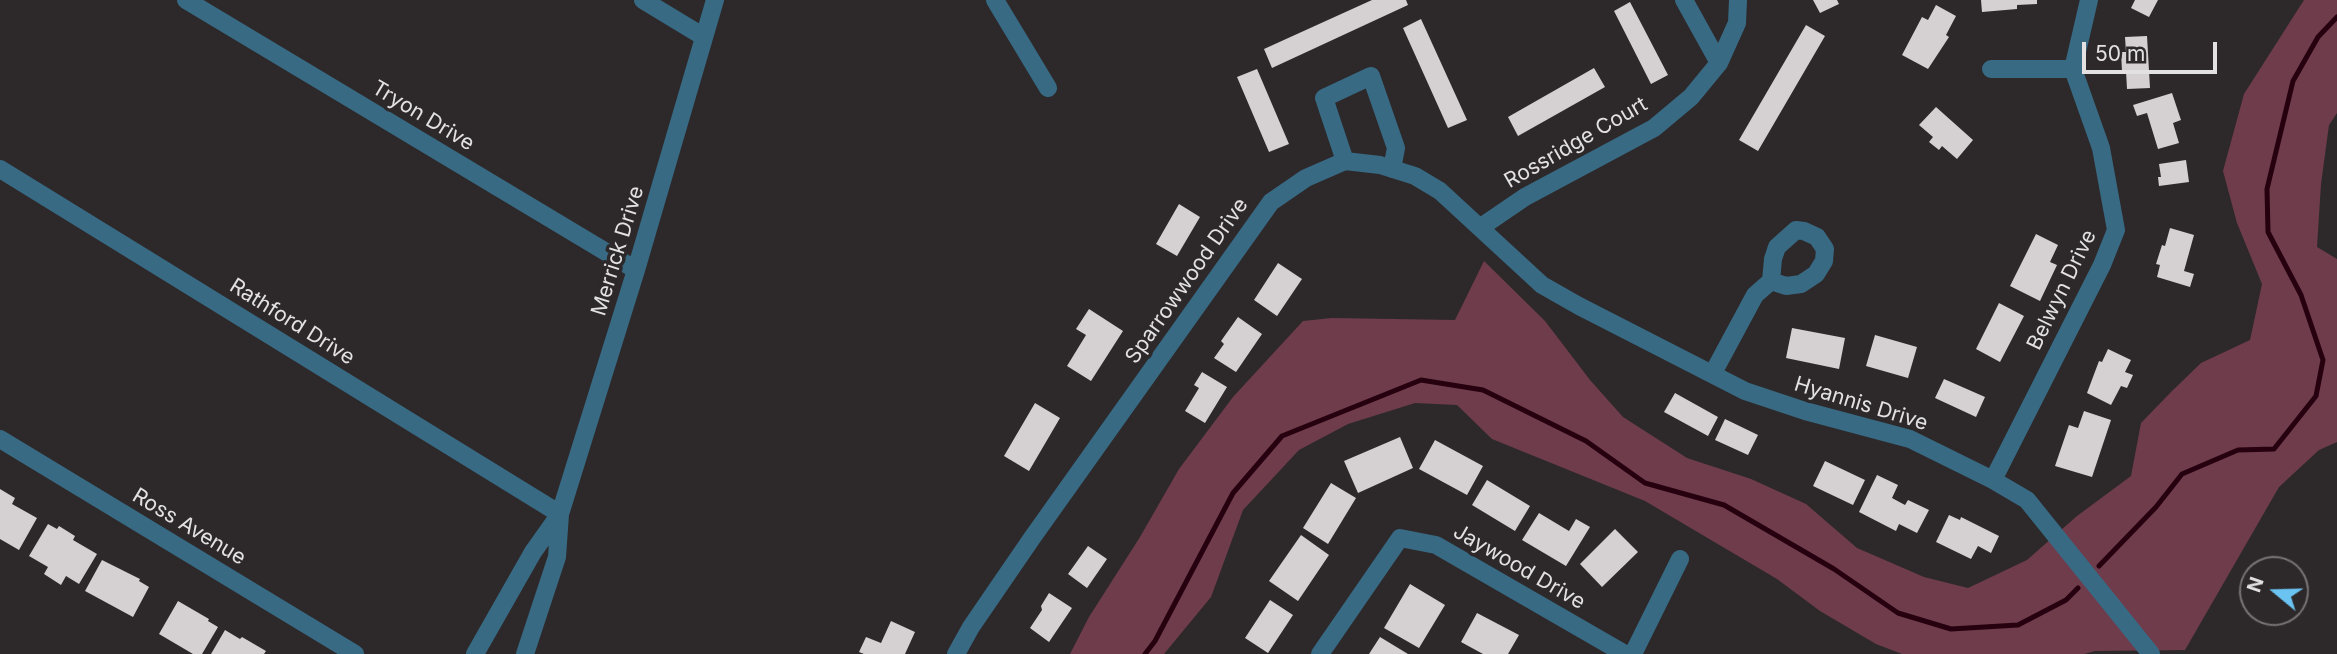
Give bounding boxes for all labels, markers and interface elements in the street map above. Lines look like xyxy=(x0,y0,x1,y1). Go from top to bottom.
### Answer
scale bar xyxy=(2085,28,2220,72)
text: 50 m xyxy=(2095,41,2145,66)
street label: Tryon Drive xyxy=(367,76,479,156)
street label: Rossridge Court xyxy=(1500,92,1652,194)
street label: Merrick Drive xyxy=(586,183,650,319)
street label: Sparrowwood Drive xyxy=(1120,193,1254,369)
street label: Belwyn Drive xyxy=(2022,226,2102,354)
street label: Rathford Drive xyxy=(225,274,359,370)
street label: Hyannis Drive xyxy=(1791,372,1931,436)
street label: Ross Avenue xyxy=(128,483,250,571)
street label: Jaywood Drive xyxy=(1449,519,1589,615)
north arrow xyxy=(2239,556,2309,626)
text: N xyxy=(2242,574,2269,595)

